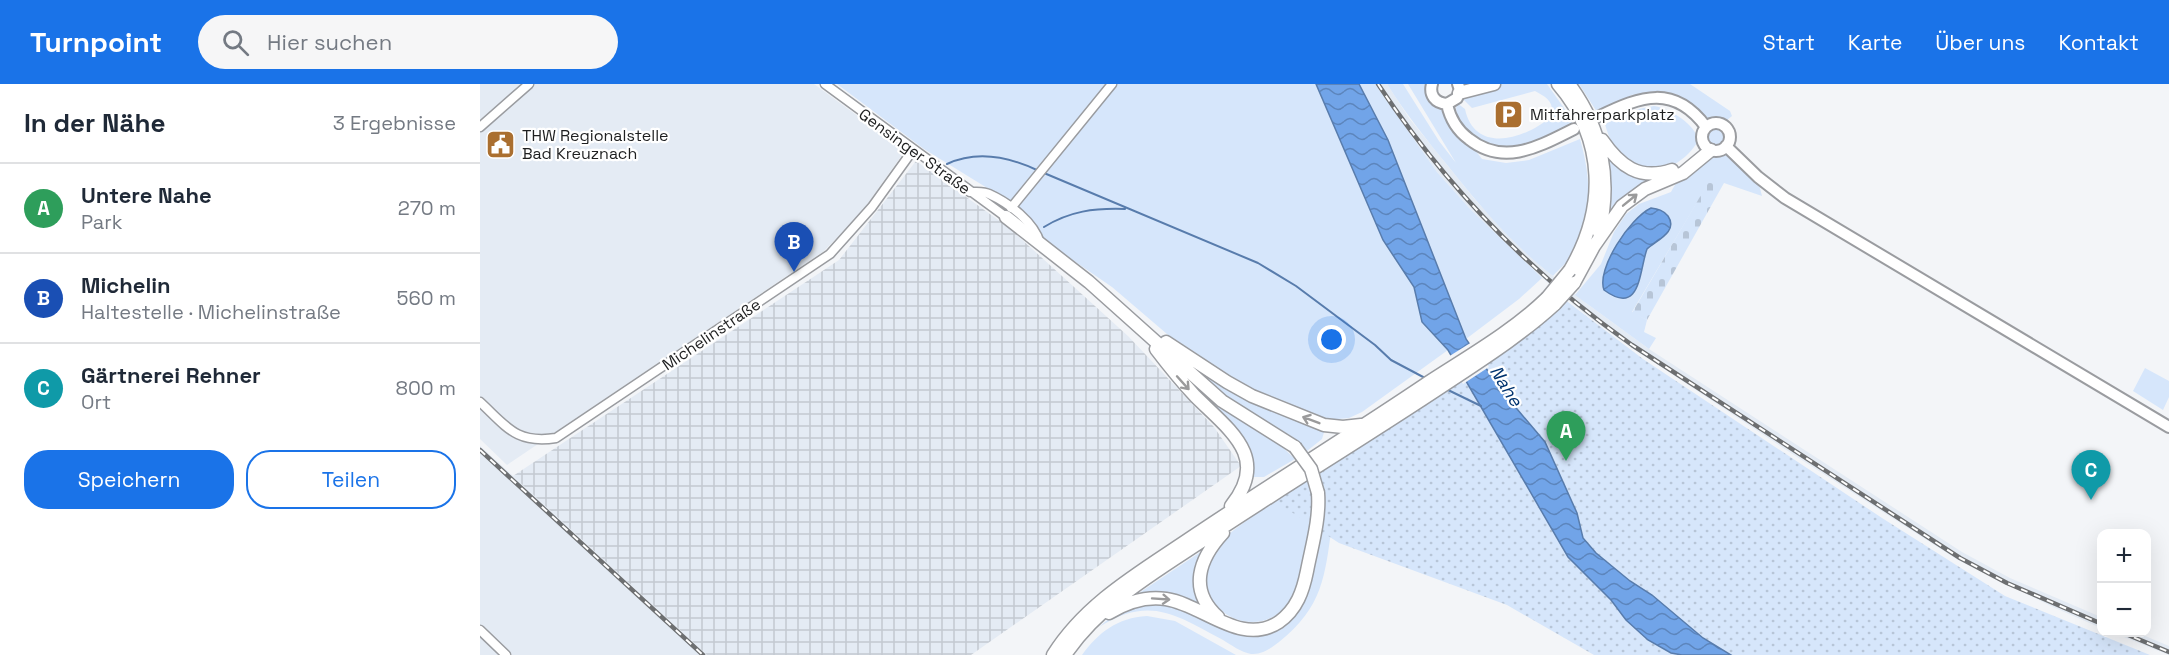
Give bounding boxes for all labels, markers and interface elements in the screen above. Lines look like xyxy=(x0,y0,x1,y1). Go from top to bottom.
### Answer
search box xyxy=(198,15,618,69)
text: Turnpoint xyxy=(30,24,162,60)
icon: search xyxy=(219,26,252,59)
text: Hier suchen xyxy=(267,28,392,56)
text: Start xyxy=(1763,29,1815,56)
text: Karte xyxy=(1848,29,1902,56)
text: Über uns xyxy=(1935,29,2025,56)
text: Kontakt xyxy=(2058,29,2139,56)
parking icon: Mitfahrerparkplatz xyxy=(1493,98,1525,130)
street label: Gensinger Straße xyxy=(855,104,975,199)
place label: Mitfahrerparkplatz xyxy=(1530,104,1675,125)
text: In der Nähe xyxy=(24,106,165,140)
text: 3 Ergebnisse xyxy=(333,110,456,136)
place label: THW Regionalstelle Bad Kreuznach xyxy=(522,125,669,164)
public building icon: THW Regionalstelle Bad Kreuznach xyxy=(485,128,517,160)
text: Untere Nahe xyxy=(81,181,212,209)
one-way arrow xyxy=(1622,193,1637,207)
text: A xyxy=(37,195,50,221)
text: 270 m xyxy=(398,195,456,221)
text: Park xyxy=(81,209,123,235)
pin: B xyxy=(774,222,814,272)
text: Michelin xyxy=(81,271,171,299)
text: B xyxy=(37,285,50,311)
text: 560 m xyxy=(397,285,456,311)
street label: Michelinstraße xyxy=(658,294,765,375)
text: Haltestelle · Michelinstraße xyxy=(81,299,341,325)
your location xyxy=(1317,325,1346,354)
text: Gärtnerei Rehner xyxy=(81,361,261,389)
water label: Nahe xyxy=(1485,361,1529,412)
text: C xyxy=(37,375,50,401)
text: 800 m xyxy=(396,375,456,401)
one-way arrow xyxy=(1176,375,1190,390)
text: Ort xyxy=(81,389,111,415)
pin: A xyxy=(1546,412,1586,461)
one-way arrow xyxy=(1302,414,1320,425)
button: Speichern xyxy=(24,450,234,509)
button: Teilen xyxy=(246,450,456,509)
pin: C xyxy=(2072,450,2110,500)
map controls xyxy=(2097,529,2151,637)
button: + xyxy=(2097,529,2151,583)
button: − xyxy=(2097,583,2151,637)
one-way arrow xyxy=(1150,594,1170,605)

